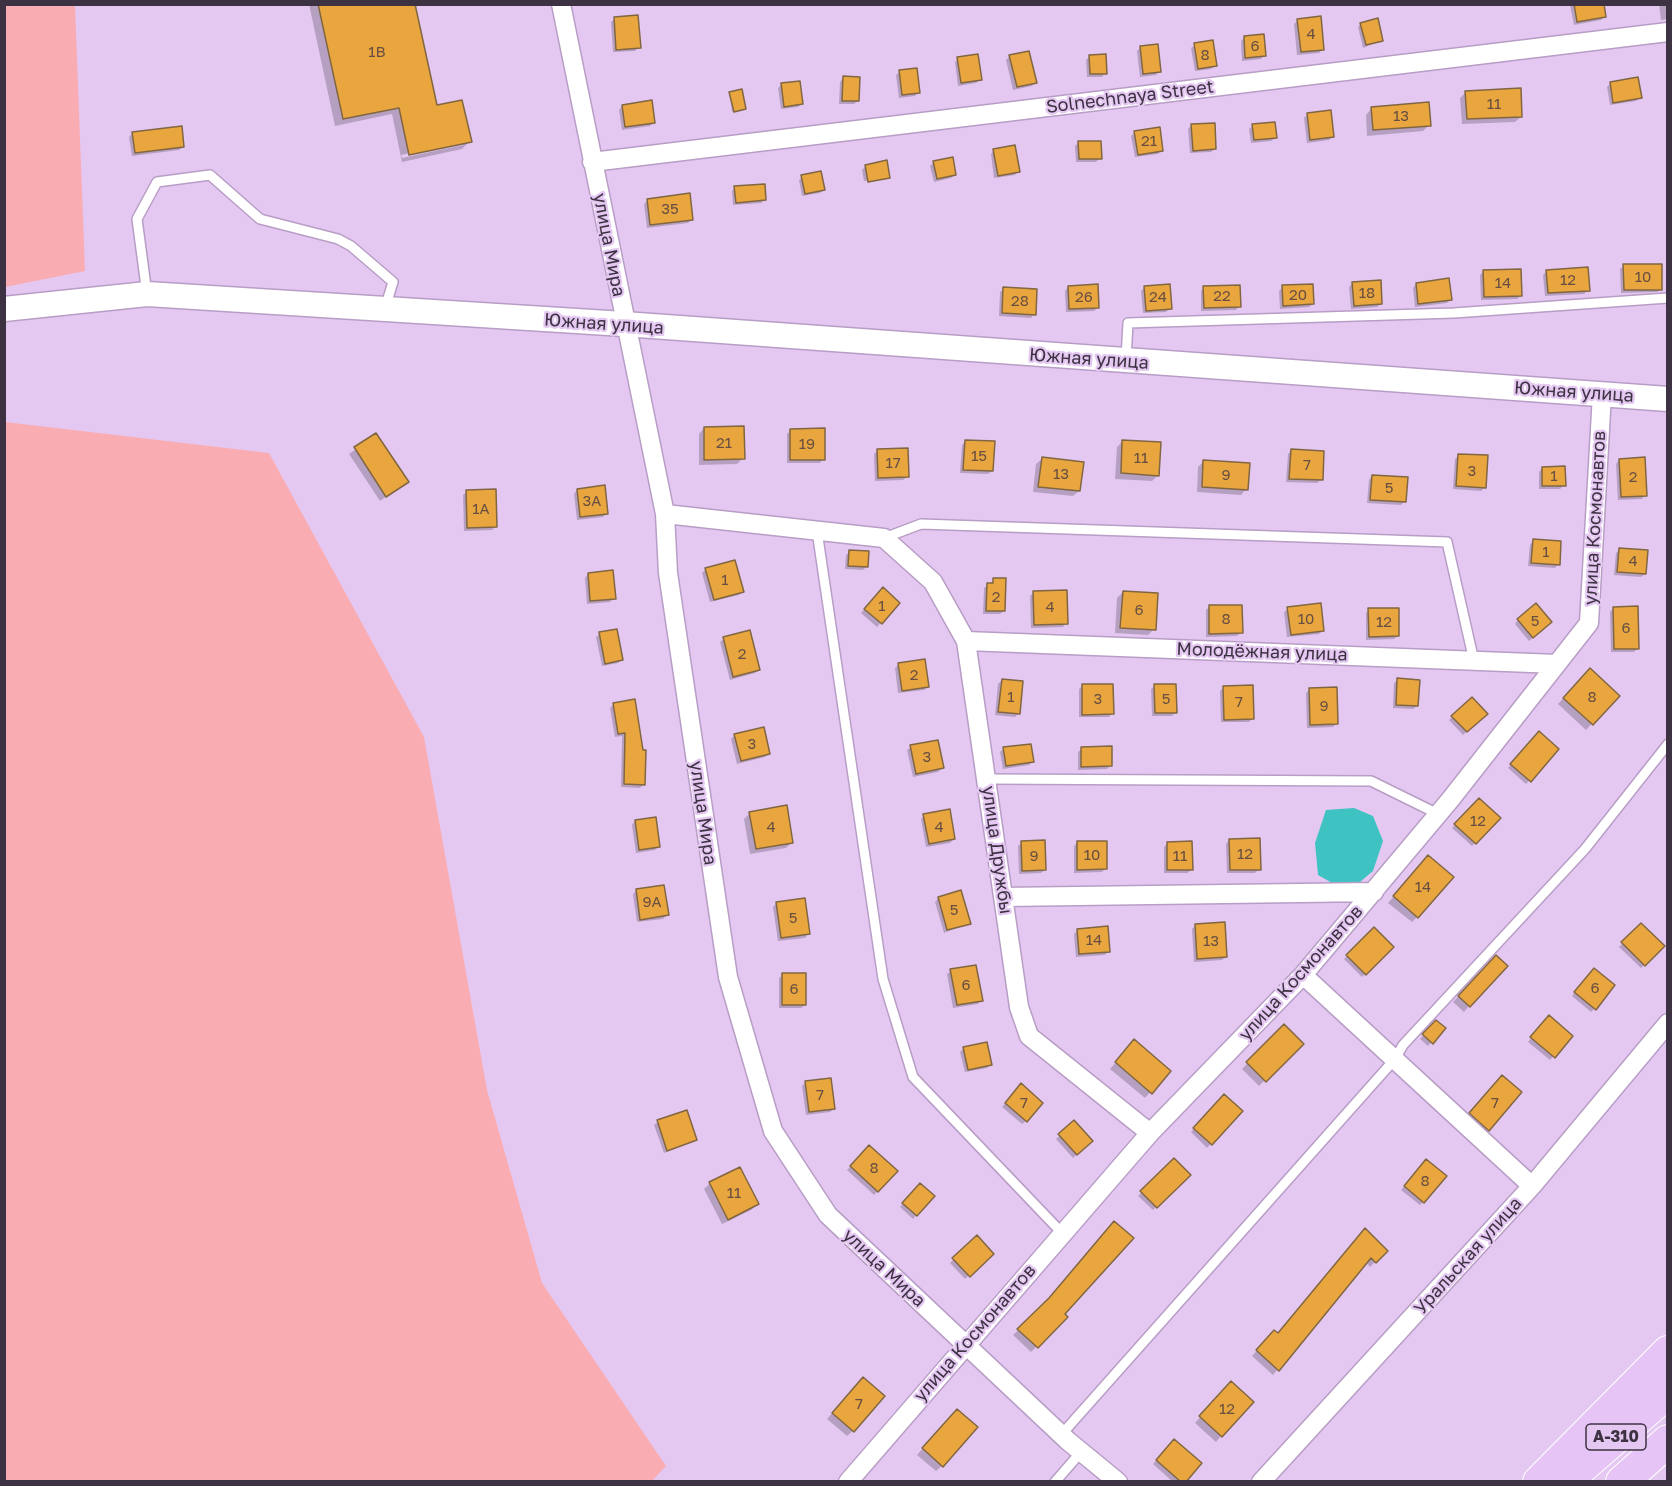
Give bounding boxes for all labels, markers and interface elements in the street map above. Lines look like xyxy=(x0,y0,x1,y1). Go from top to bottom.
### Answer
house number: 4 xyxy=(1306,25,1316,43)
house number: 6 xyxy=(1250,37,1260,55)
house number: 1В xyxy=(368,43,386,61)
house number: 8 xyxy=(1200,46,1210,64)
street label: Solnechnaya Street xyxy=(1045,76,1215,118)
house number: 11 xyxy=(1487,95,1501,113)
house number: 13 xyxy=(1393,107,1409,125)
house number: 21 xyxy=(1141,132,1157,150)
street label: улица Мира xyxy=(588,191,630,299)
house number: 35 xyxy=(661,200,679,218)
house number: 10 xyxy=(1635,268,1651,286)
house number: 12 xyxy=(1560,271,1576,289)
house number: 14 xyxy=(1495,274,1511,292)
house number: 18 xyxy=(1359,284,1375,302)
house number: 20 xyxy=(1289,286,1307,304)
house number: 22 xyxy=(1213,287,1231,305)
house number: 26 xyxy=(1075,288,1093,306)
house number: 24 xyxy=(1149,288,1167,306)
house number: 28 xyxy=(1011,292,1029,310)
street label: Южная улица xyxy=(543,309,665,339)
street label: Южная улица xyxy=(1028,344,1150,374)
street label: Южная улица xyxy=(1513,377,1635,407)
street label: улица Космонавтов xyxy=(1580,430,1610,606)
house number: 21 xyxy=(716,434,732,452)
house number: 19 xyxy=(799,435,815,453)
house number: 15 xyxy=(971,447,987,465)
house number: 11 xyxy=(1134,449,1148,467)
house number: 17 xyxy=(885,454,901,472)
house number: 7 xyxy=(1303,456,1311,474)
house number: 3 xyxy=(1468,462,1476,480)
house number: 13 xyxy=(1053,465,1069,483)
house number: 9 xyxy=(1221,466,1231,484)
house number: 1 xyxy=(1550,467,1558,485)
house number: 2 xyxy=(1629,468,1637,486)
house number: 5 xyxy=(1385,479,1393,497)
house number: 3А xyxy=(583,492,601,510)
house number: 1А xyxy=(472,500,490,518)
house number: 1 xyxy=(1542,543,1550,561)
house number: 4 xyxy=(1628,552,1638,570)
house number: 1 xyxy=(721,571,729,589)
house number: 2 xyxy=(992,588,1000,606)
house number: 1 xyxy=(878,597,886,615)
house number: 4 xyxy=(1045,598,1055,616)
house number: 6 xyxy=(1134,601,1144,619)
house number: 8 xyxy=(1221,610,1231,628)
house number: 10 xyxy=(1298,610,1314,628)
house number: 5 xyxy=(1531,612,1539,630)
house number: 12 xyxy=(1376,613,1392,631)
house number: 6 xyxy=(1621,619,1631,637)
street label: Молодёжная улица xyxy=(1176,638,1348,666)
house number: 2 xyxy=(738,645,746,663)
house number: 2 xyxy=(910,666,918,684)
house number: 1 xyxy=(1007,688,1015,706)
house number: 8 xyxy=(1587,688,1597,706)
house number: 3 xyxy=(1094,690,1102,708)
house number: 5 xyxy=(1162,690,1170,708)
house number: 7 xyxy=(1235,693,1243,711)
house number: 9 xyxy=(1319,697,1329,715)
house number: 3 xyxy=(748,735,756,753)
house number: 3 xyxy=(923,748,931,766)
street label: улица Мира xyxy=(685,760,721,866)
street label: улица Дружбы xyxy=(977,784,1017,916)
house number: 12 xyxy=(1470,812,1486,830)
house number: 4 xyxy=(766,818,776,836)
house number: 4 xyxy=(934,818,944,836)
house number: 12 xyxy=(1237,845,1253,863)
house number: 10 xyxy=(1084,846,1100,864)
house number: 9 xyxy=(1029,847,1039,865)
house number: 11 xyxy=(1173,847,1187,865)
house number: 14 xyxy=(1415,878,1431,896)
house number: 9А xyxy=(642,893,662,911)
house number: 5 xyxy=(950,901,958,919)
street label: улица Космонавтов xyxy=(1235,901,1367,1045)
house number: 5 xyxy=(789,909,797,927)
house number: 14 xyxy=(1086,931,1102,949)
house number: 13 xyxy=(1203,932,1219,950)
house number: 6 xyxy=(961,976,971,994)
house number: 6 xyxy=(1590,979,1600,997)
house number: 6 xyxy=(789,980,799,998)
house number: 7 xyxy=(816,1086,824,1104)
house number: 7 xyxy=(1020,1094,1028,1112)
house number: 7 xyxy=(1491,1094,1499,1112)
house number: 8 xyxy=(869,1159,879,1177)
house number: 8 xyxy=(1420,1172,1430,1190)
house number: 11 xyxy=(727,1184,741,1202)
street label: Уральская улица xyxy=(1410,1193,1526,1319)
street label: улица Мира xyxy=(838,1224,930,1312)
street label: улица Космонавтов xyxy=(910,1260,1040,1406)
house number: 7 xyxy=(855,1395,863,1413)
house number: 12 xyxy=(1219,1400,1235,1418)
road number: А-310 xyxy=(1586,1424,1646,1450)

